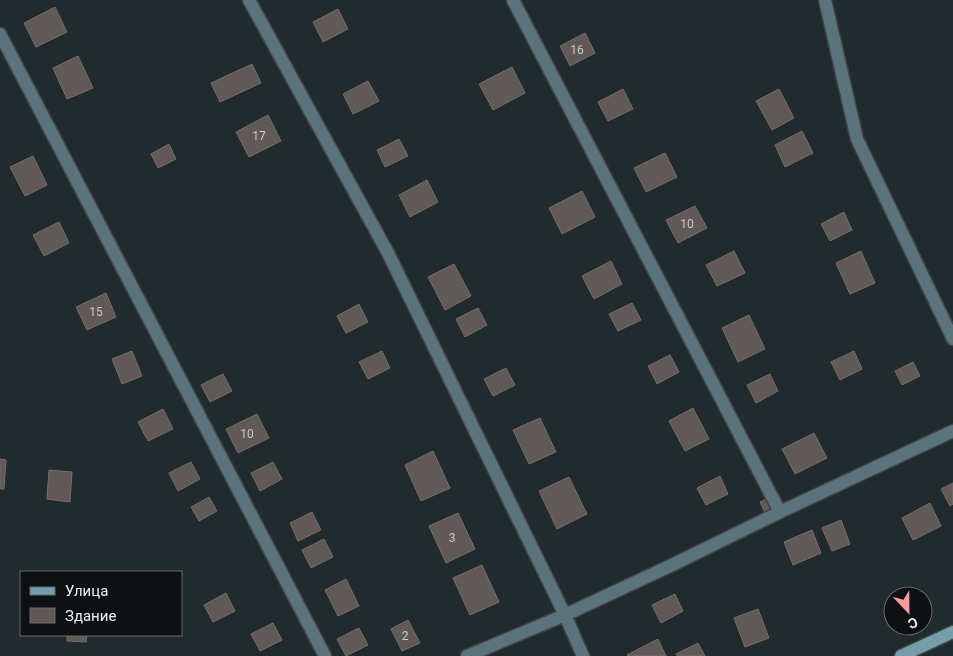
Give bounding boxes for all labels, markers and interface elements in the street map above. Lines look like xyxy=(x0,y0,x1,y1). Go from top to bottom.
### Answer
house number: 16 xyxy=(570,43,584,57)
house number: 17 xyxy=(252,129,266,143)
house number: 10 xyxy=(680,217,694,231)
house number: 15 xyxy=(89,305,103,319)
house number: 10 xyxy=(240,427,254,441)
house number: 3 xyxy=(449,531,455,545)
legend xyxy=(20,571,182,636)
text: Улица xyxy=(65,582,108,600)
north arrow xyxy=(883,586,933,636)
text: Здание xyxy=(65,607,116,625)
text: С xyxy=(906,614,920,632)
house number: 2 xyxy=(402,629,409,643)

